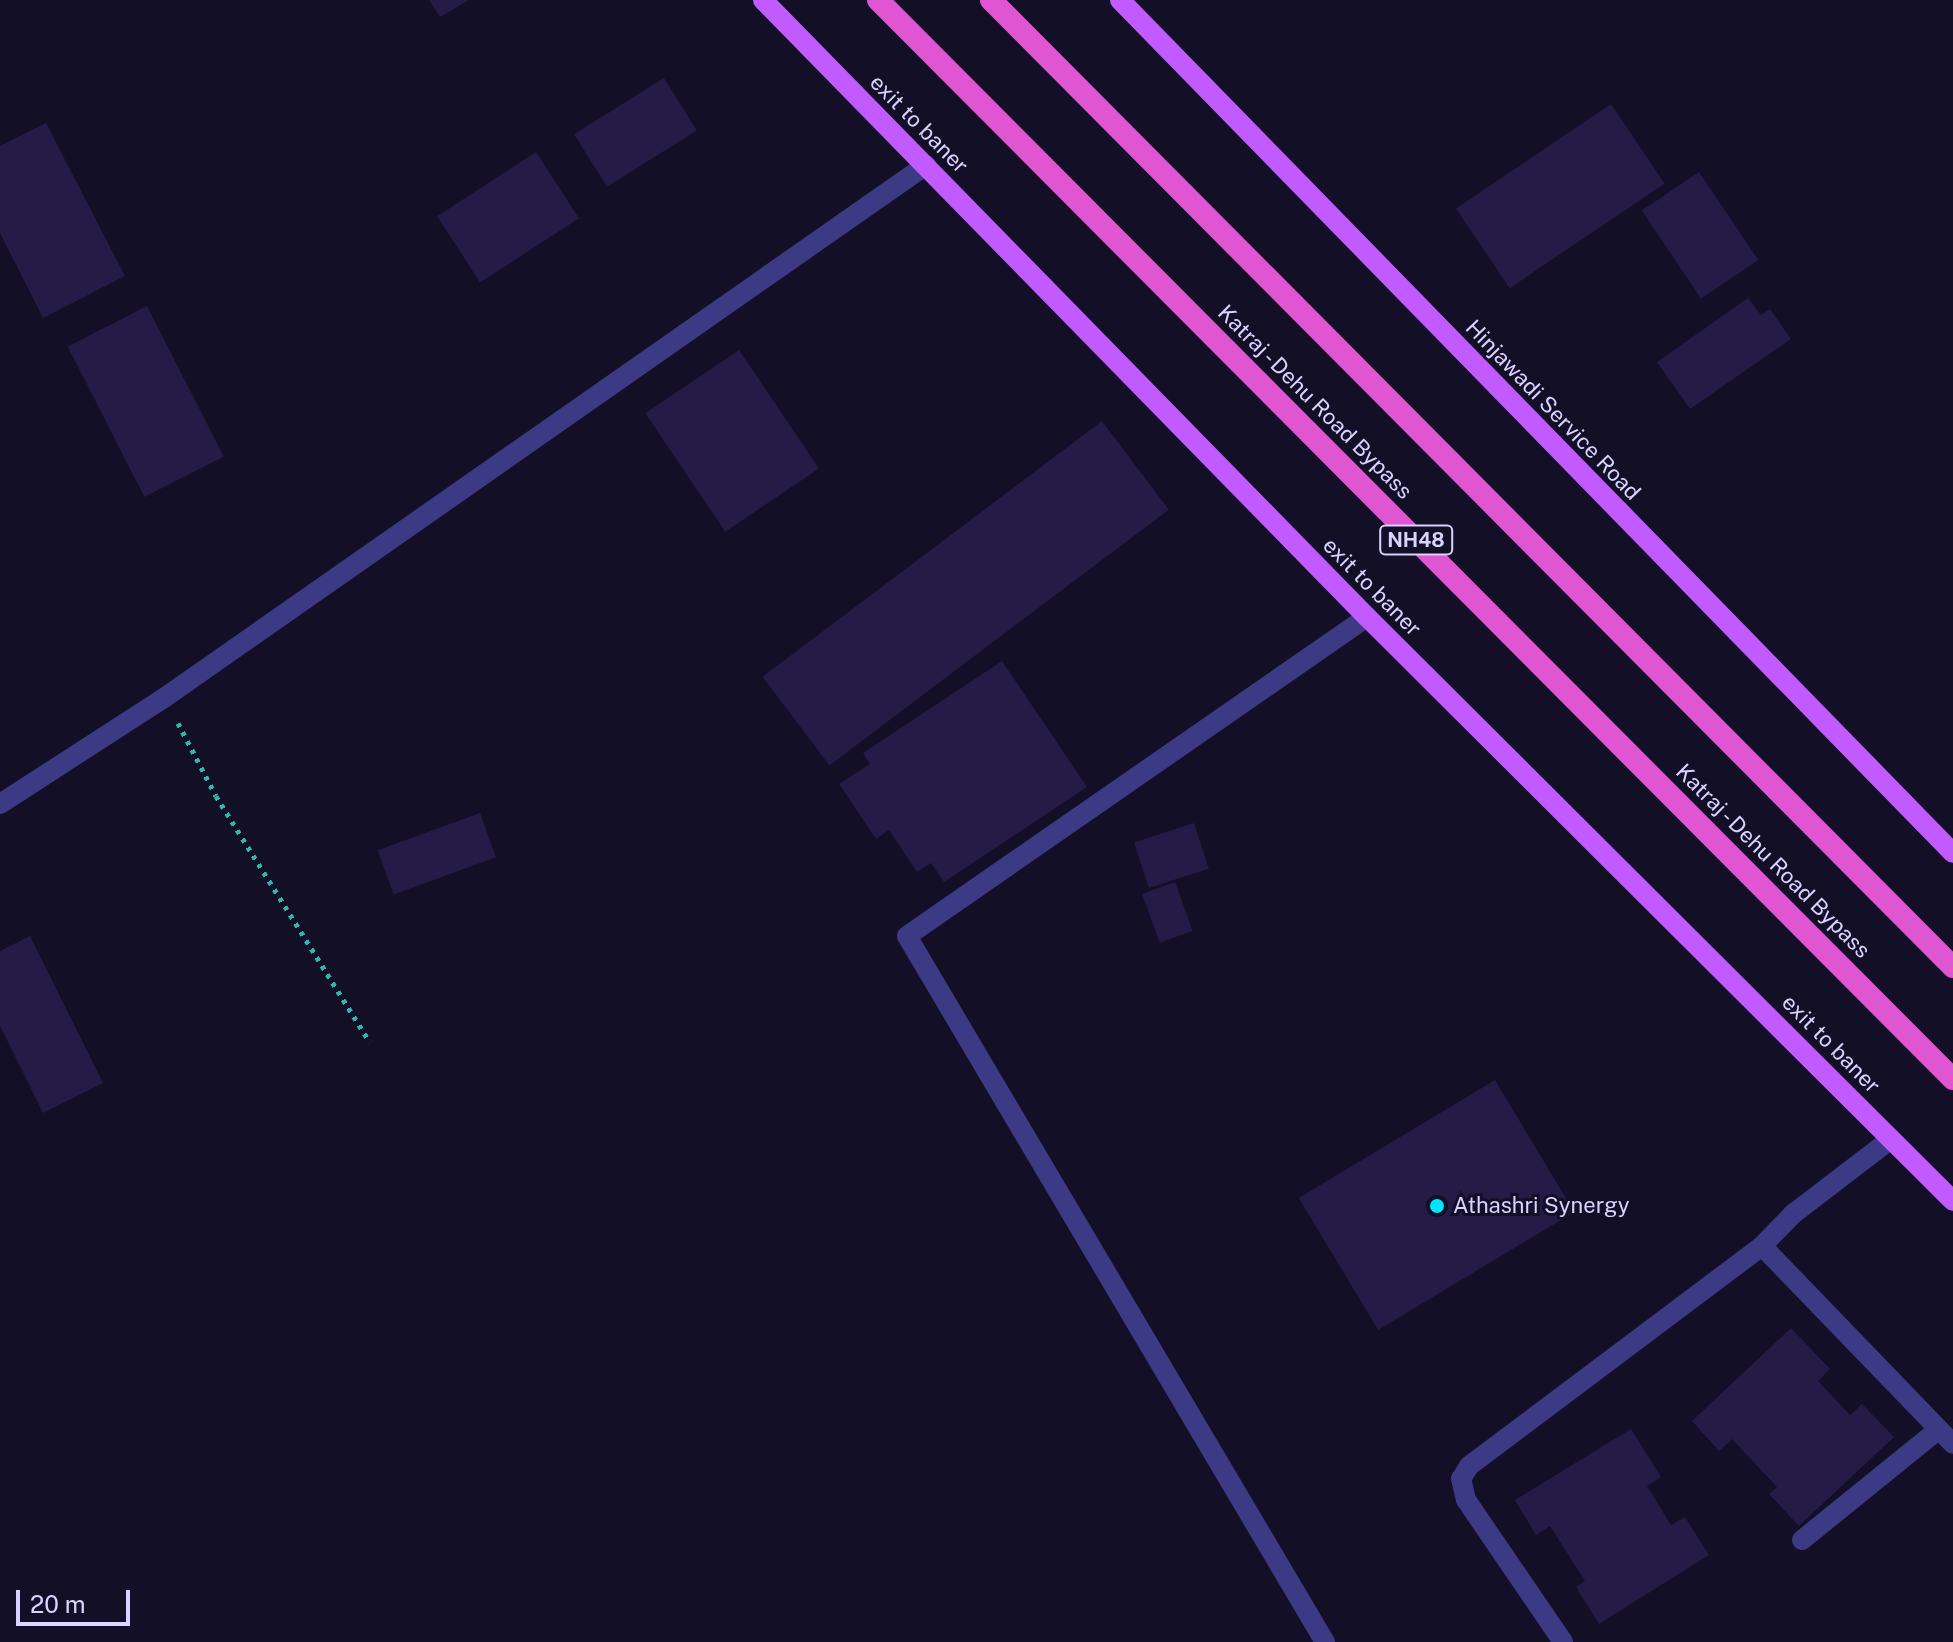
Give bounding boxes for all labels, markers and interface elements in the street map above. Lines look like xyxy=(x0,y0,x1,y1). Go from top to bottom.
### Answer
street label: exit to baner xyxy=(864,69,974,179)
street label: Katraj - Dehu Road Bypass xyxy=(1210,297,1420,507)
street label: Hinjawadi Service Road xyxy=(1460,314,1646,506)
road number: NH48 xyxy=(1378,524,1454,556)
street label: exit to baner xyxy=(1317,532,1427,642)
street label: Katraj - Dehu Road Bypass xyxy=(1668,756,1878,966)
street label: exit to baner xyxy=(1776,989,1886,1099)
place label: Athashri Synergy xyxy=(1453,1193,1629,1219)
marker: Athashri Synergy xyxy=(1428,1197,1446,1215)
scale bar xyxy=(20,1574,134,1624)
text: 20 m xyxy=(30,1590,86,1618)

